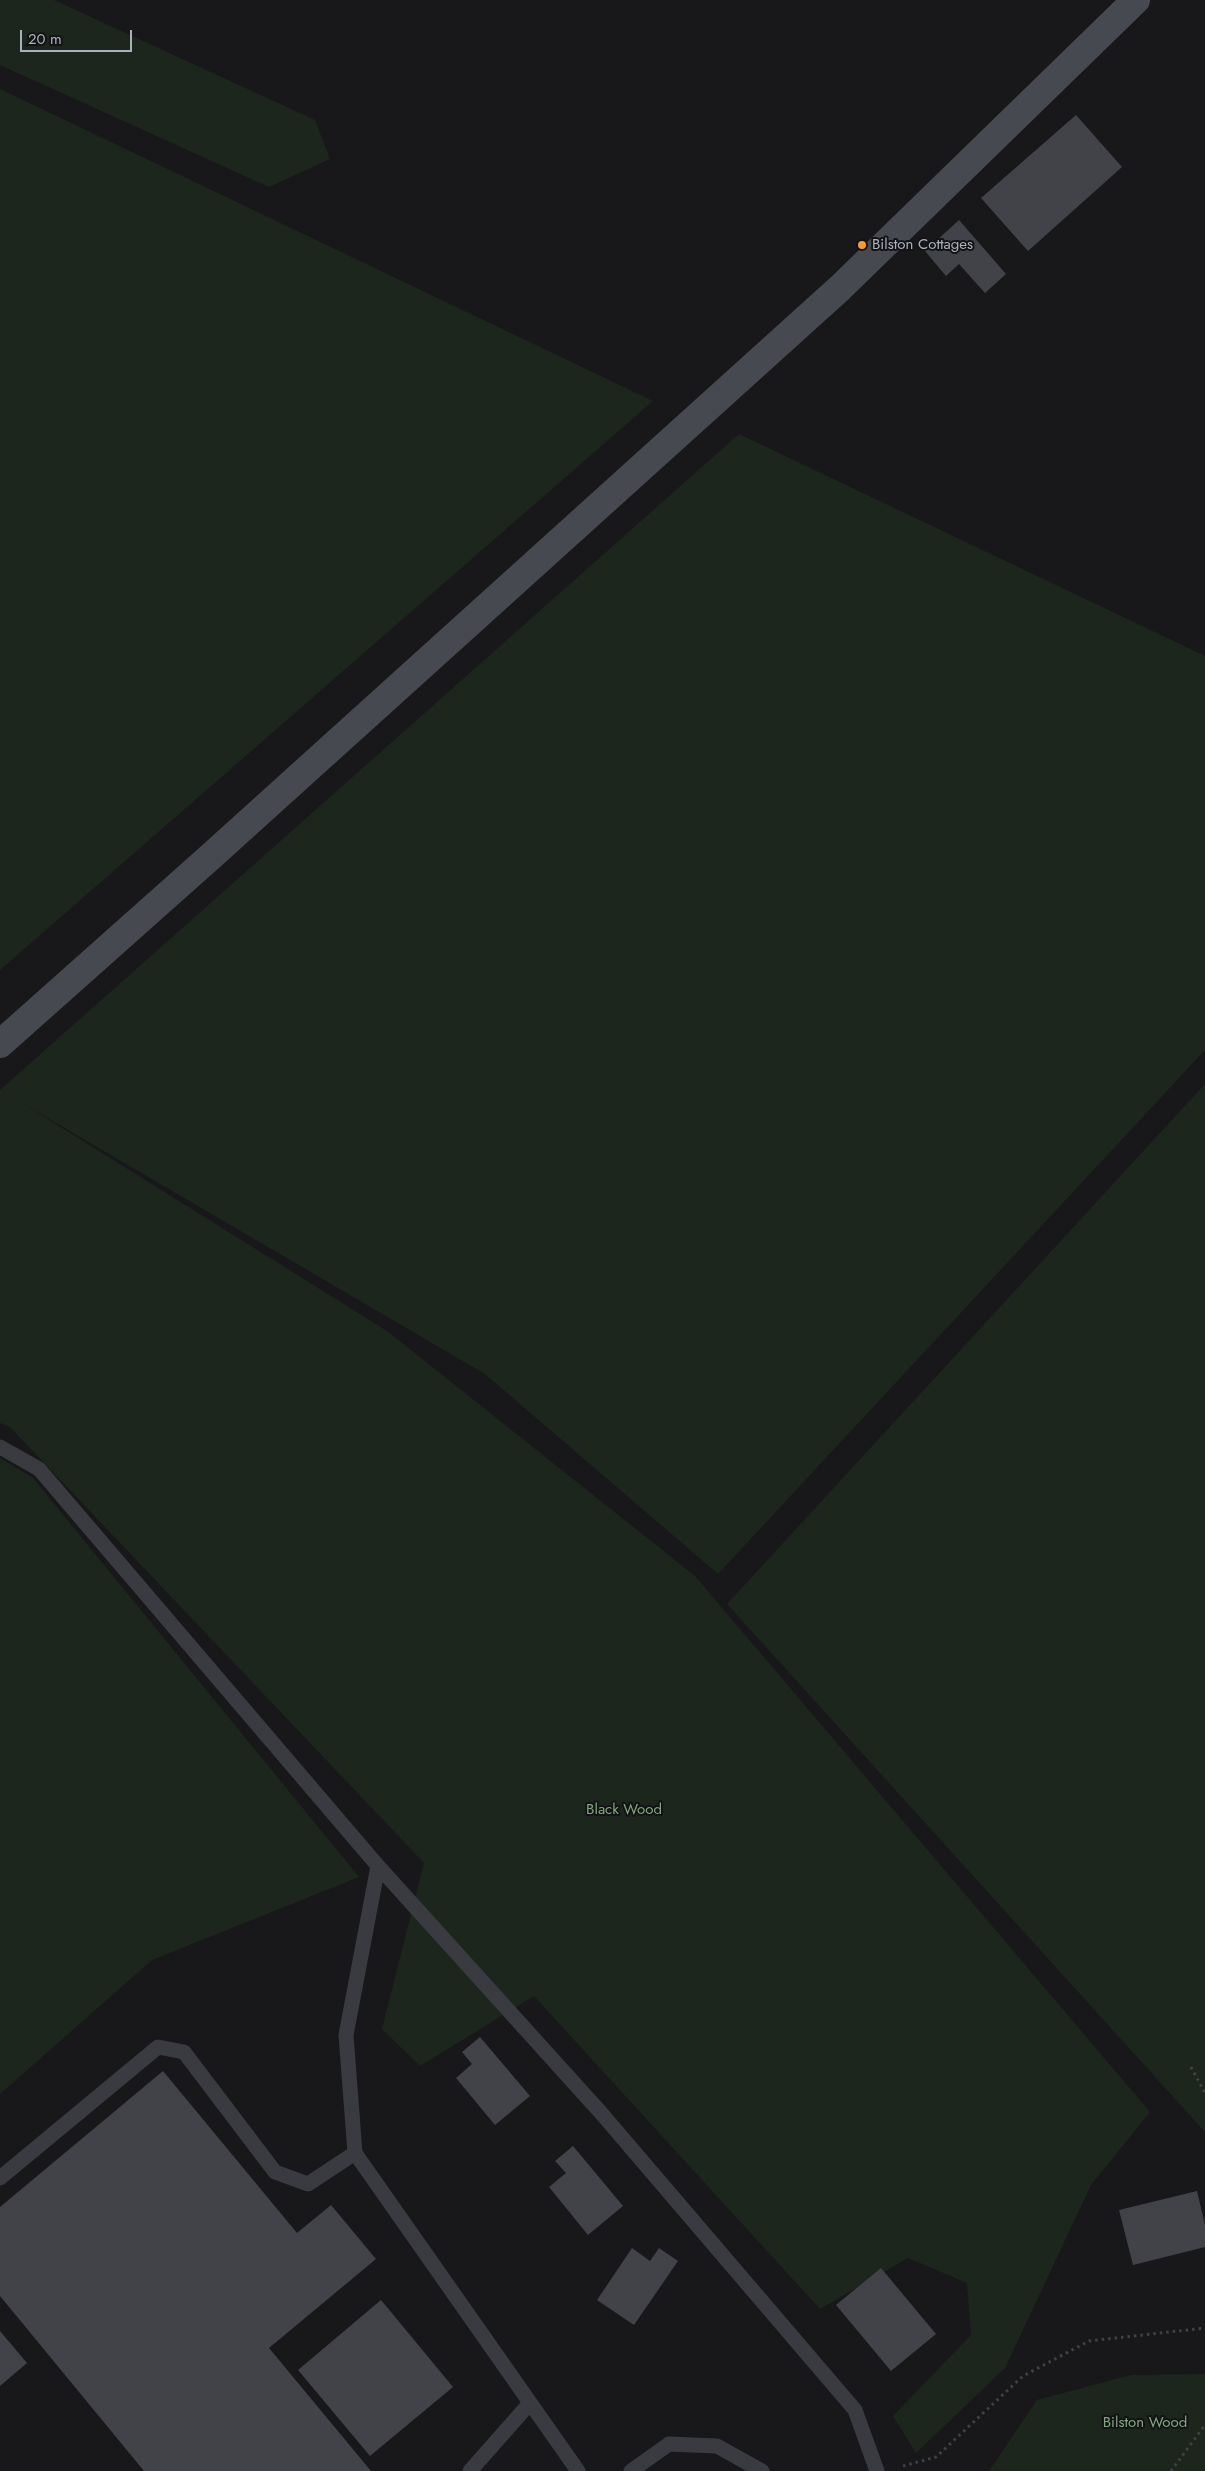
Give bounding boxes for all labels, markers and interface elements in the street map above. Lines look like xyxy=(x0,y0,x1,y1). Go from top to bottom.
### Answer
scale bar xyxy=(22,20,135,52)
text: 20 m xyxy=(28,28,62,50)
place label: Bilston Cottages xyxy=(872,236,973,254)
marker: Bilston Cottages xyxy=(856,239,868,251)
park label: Black Wood xyxy=(586,1801,662,1819)
park label: Bilston Wood xyxy=(1103,2414,1187,2432)

